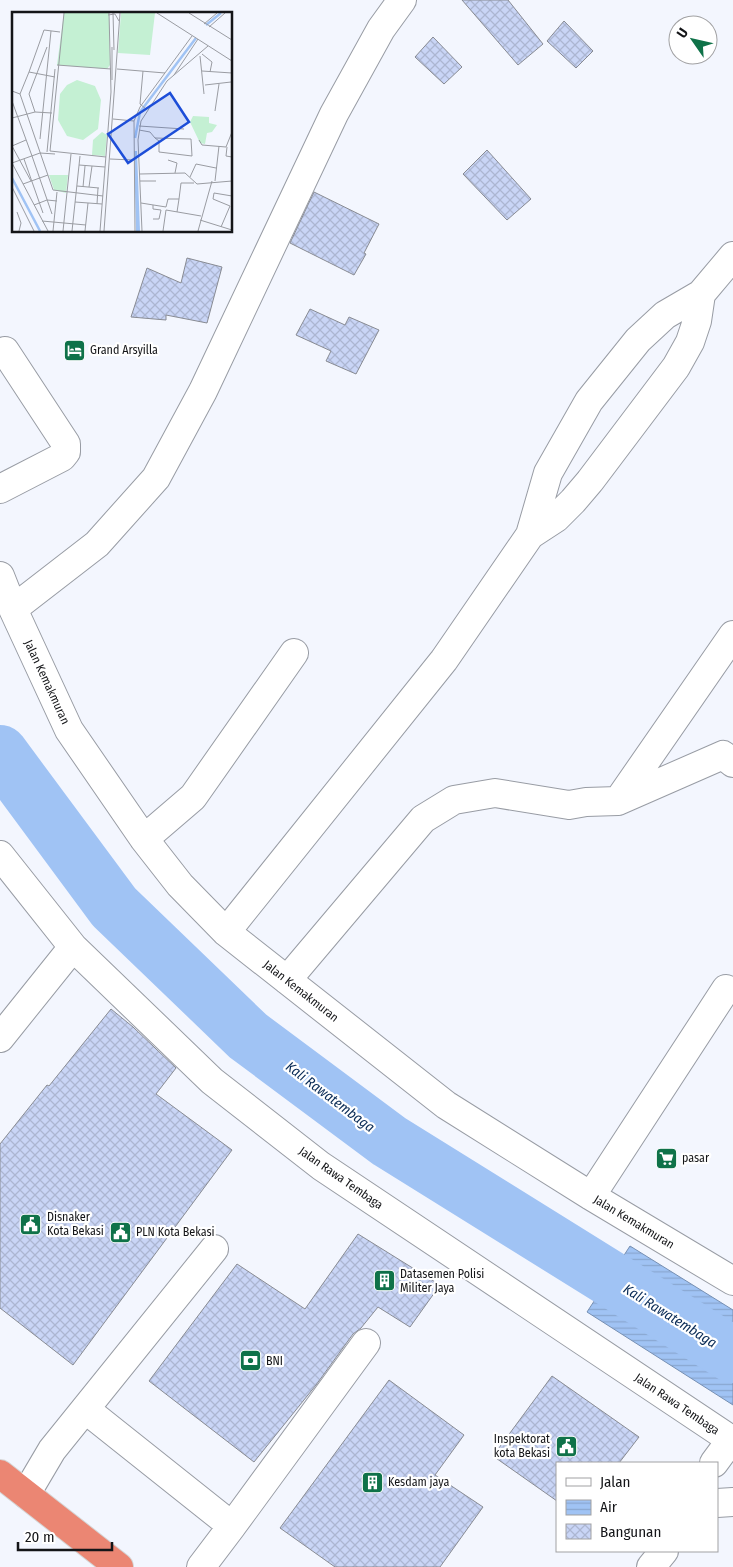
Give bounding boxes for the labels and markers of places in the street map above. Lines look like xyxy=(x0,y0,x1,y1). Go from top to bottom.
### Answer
hotel icon: Grand Arsyilla xyxy=(62,338,86,362)
place label: Grand Arsyilla xyxy=(90,343,158,357)
supermarket icon: pasar xyxy=(654,1146,678,1170)
place label: pasar xyxy=(682,1151,710,1165)
place label: Disnaker Kota Bekasi xyxy=(47,1210,104,1238)
public building icon: Disnaker Kota Bekasi xyxy=(19,1212,43,1236)
public building icon: PLN Kota Bekasi xyxy=(108,1220,132,1244)
place label: PLN Kota Bekasi xyxy=(136,1225,215,1239)
place label: Datasemen Polisi Militer Jaya xyxy=(400,1267,484,1295)
building icon: Datasemen Polisi Militer Jaya xyxy=(372,1269,396,1293)
bank icon: BNI xyxy=(238,1349,262,1373)
place label: BNI xyxy=(266,1354,283,1368)
place label: Inspektorat kota Bekasi xyxy=(494,1432,550,1460)
public building icon: Inspektorat kota Bekasi xyxy=(554,1434,578,1458)
building icon: Kesdam jaya xyxy=(360,1470,384,1494)
place label: Kesdam jaya xyxy=(388,1475,450,1489)

